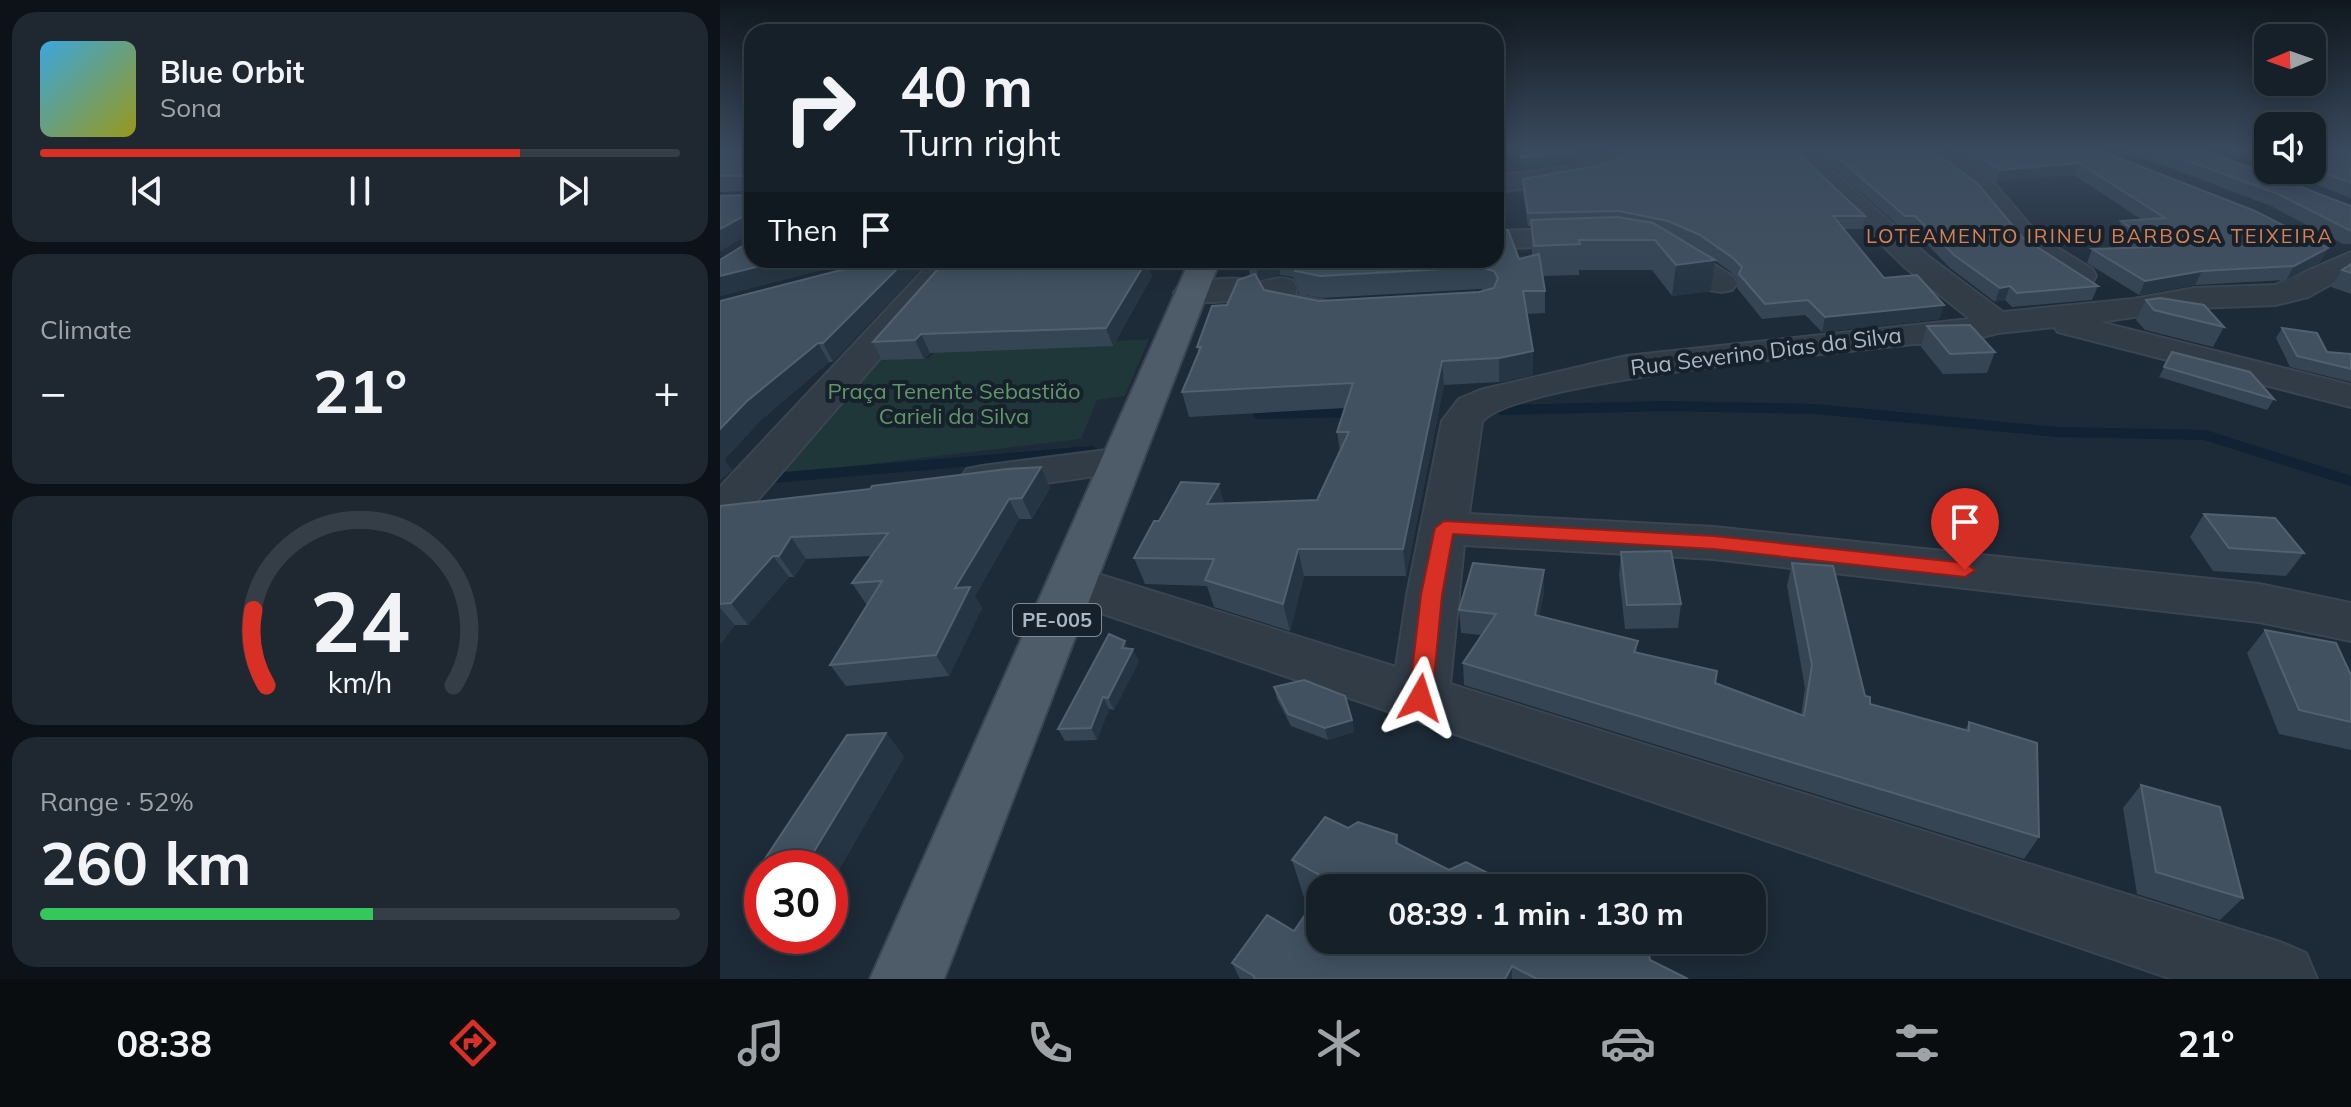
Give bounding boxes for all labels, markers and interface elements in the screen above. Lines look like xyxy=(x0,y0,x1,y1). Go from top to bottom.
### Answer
north arrow xyxy=(2254,24,2326,96)
map controls xyxy=(2254,24,2326,184)
text: 40 m xyxy=(900,51,1033,121)
text: Blue Orbit xyxy=(160,53,304,91)
icon: right xyxy=(768,56,872,160)
text: Sona xyxy=(160,91,222,124)
button: sound xyxy=(2254,112,2326,184)
text: Turn right xyxy=(900,120,1061,165)
icon: previous xyxy=(125,169,169,213)
icon: pause xyxy=(338,169,382,213)
icon: next xyxy=(551,169,595,213)
icon: arrive xyxy=(854,208,898,252)
text: Then xyxy=(768,211,838,249)
district label: LOTEAMENTO IRINEU BARBOSA TEIXEIRA xyxy=(1866,223,2334,248)
text: Climate xyxy=(40,313,132,346)
street label: Rua Severino Dias da Silva xyxy=(1629,320,1903,382)
text: 21° xyxy=(313,353,407,428)
text: − xyxy=(40,364,66,419)
text: + xyxy=(654,364,680,419)
park label: Praça Tenente Sebastião Carieli da Silva xyxy=(827,377,1081,430)
pin xyxy=(1931,488,1999,570)
icon: arrive xyxy=(1943,500,1987,544)
text: 24 xyxy=(310,568,410,673)
road number: PE-005 xyxy=(1013,604,1101,636)
position arrow xyxy=(1378,656,1462,740)
text: km/h xyxy=(328,665,392,701)
text: Range · 52% xyxy=(40,785,194,818)
text: 260 km xyxy=(40,825,252,900)
speed limit sign: 30 xyxy=(744,850,848,954)
text: 08:39 · 1 min · 130 m xyxy=(1388,895,1684,933)
icon: directions xyxy=(445,1015,501,1071)
icon: music xyxy=(733,1015,789,1071)
icon: phone xyxy=(1022,1015,1078,1071)
icon: climate xyxy=(1311,1015,1367,1071)
icon: car xyxy=(1600,1015,1656,1071)
icon: filters xyxy=(1889,1015,1945,1071)
text: 08:38 xyxy=(116,1021,212,1066)
text: 21° xyxy=(2178,1021,2235,1066)

